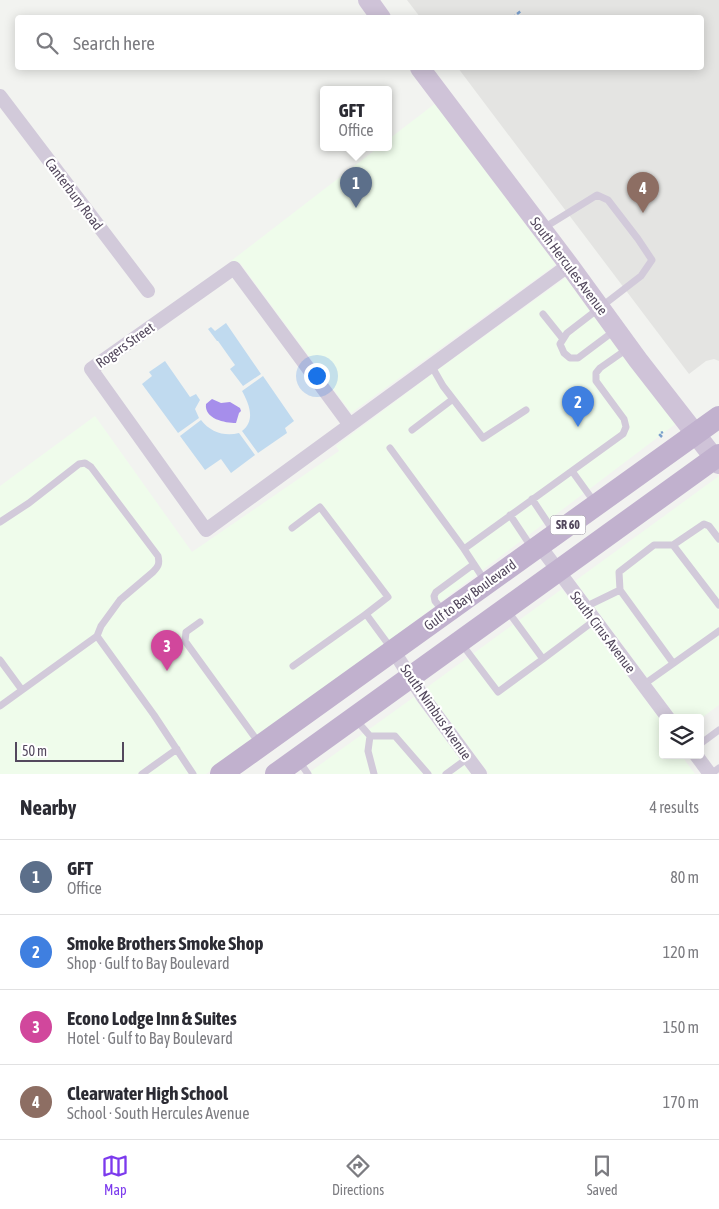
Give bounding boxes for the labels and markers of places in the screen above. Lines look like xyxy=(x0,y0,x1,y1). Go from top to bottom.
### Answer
pin: 1 xyxy=(340,167,372,208)
pin: 4 xyxy=(627,172,659,213)
pin: 2 xyxy=(562,386,594,427)
pin: 3 xyxy=(151,630,183,671)

